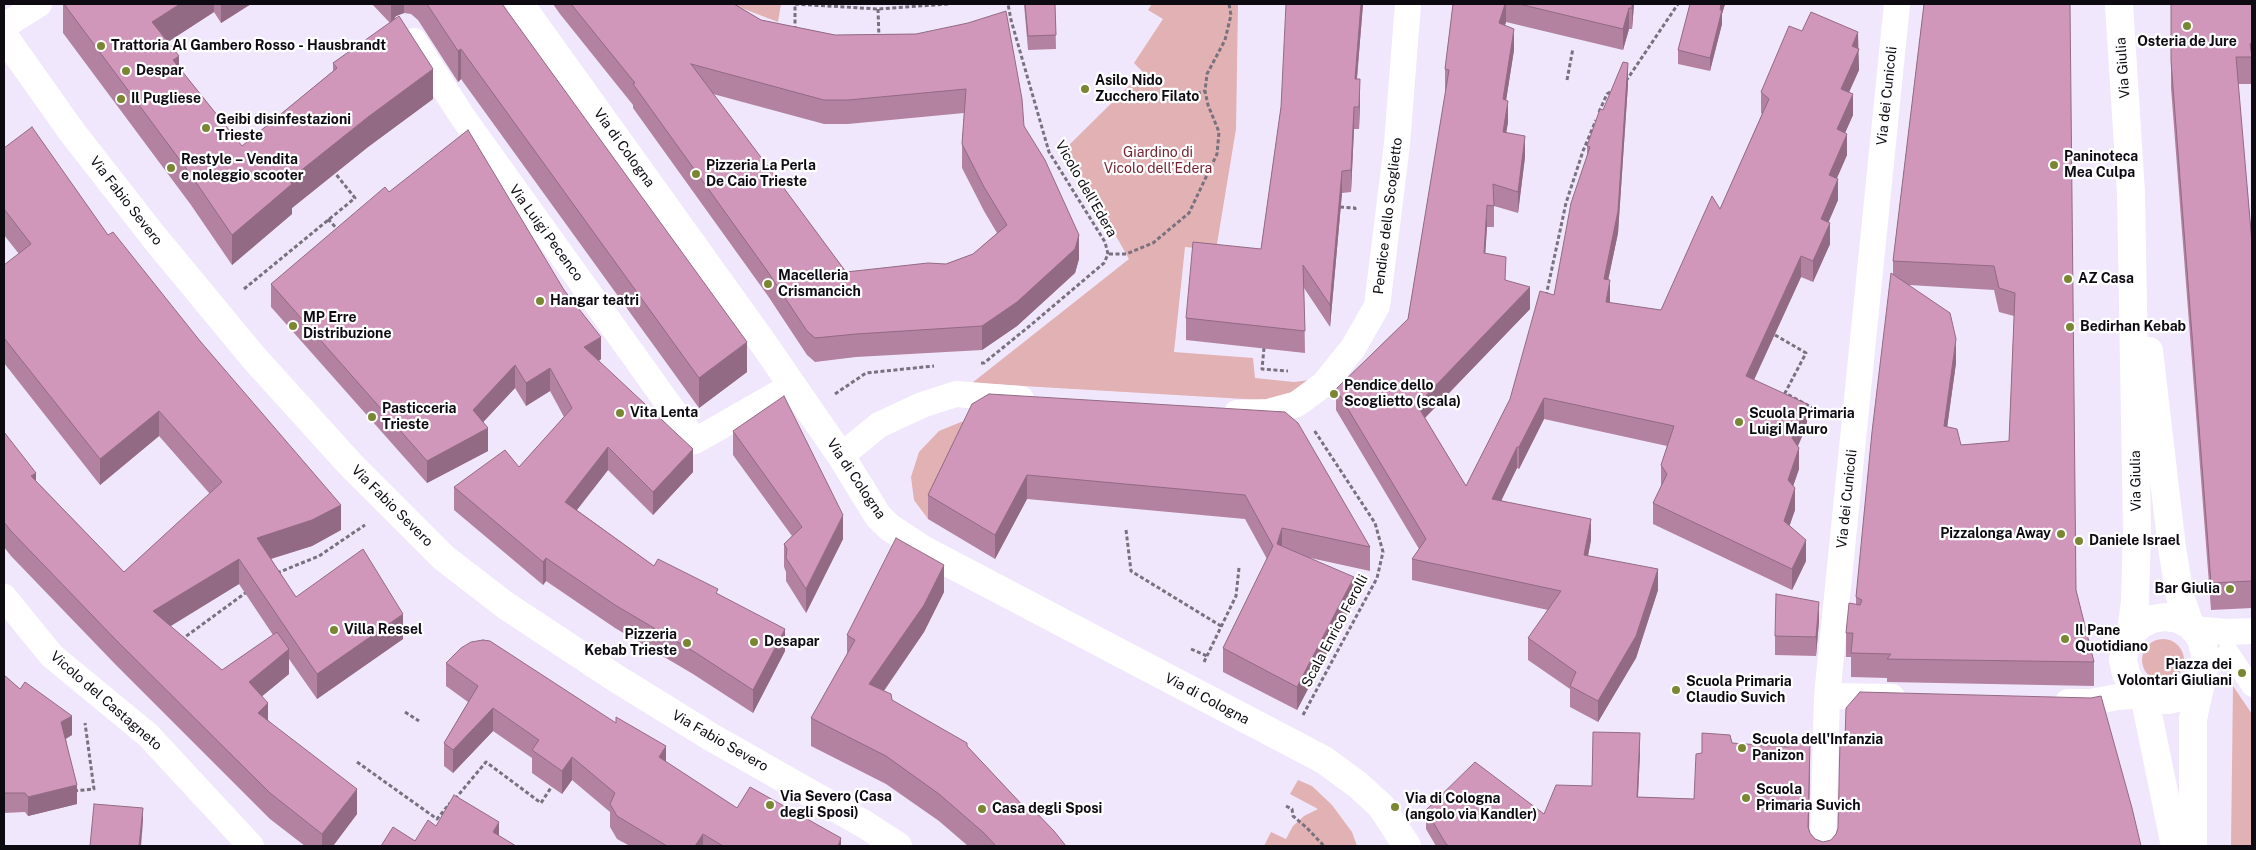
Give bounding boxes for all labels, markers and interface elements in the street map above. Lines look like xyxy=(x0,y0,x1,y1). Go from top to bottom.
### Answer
marker: Osteria de Jure xyxy=(2181,20,2193,32)
place label: Osteria de Jure xyxy=(2137,34,2237,50)
street label: Via Giulia xyxy=(2112,37,2134,99)
place label: Trattoria Al Gambero Rosso - Hausbrandt xyxy=(111,38,386,54)
marker: Trattoria Al Gambero Rosso - Hausbrandt xyxy=(95,40,107,52)
street label: Via dei Cunicoli xyxy=(1873,46,1901,146)
place label: Despar xyxy=(136,63,184,79)
marker: Despar xyxy=(120,65,132,77)
place label: Asilo Nido Zucchero Filato xyxy=(1095,73,1199,105)
marker: Asilo Nido Zucchero Filato xyxy=(1079,83,1091,95)
place label: Il Pugliese xyxy=(131,91,201,107)
marker: Il Pugliese xyxy=(115,93,127,105)
street label: Via di Cologna xyxy=(590,105,658,191)
place label: Geibi disinfestazioni Trieste xyxy=(216,112,351,144)
marker: Geibi disinfestazioni Trieste xyxy=(200,122,212,134)
street label: Pendice dello Scoglietto xyxy=(1370,137,1406,295)
street label: Vicolo dell'Edera xyxy=(1052,138,1120,240)
park label: Giardino di Vicolo dell’Edera xyxy=(1104,145,1212,178)
place label: Paninoteca Mea Culpa xyxy=(2064,149,2138,182)
place label: Restyle – Vendita e noleggio scooter xyxy=(181,152,304,184)
street label: Via Fabio Severo xyxy=(86,153,166,249)
place label: Pizzeria La Perla De Caio Trieste xyxy=(706,158,816,190)
marker: Paninoteca Mea Culpa xyxy=(2048,159,2060,171)
marker: Restyle – Vendita e noleggio scooter xyxy=(165,162,177,174)
marker: Pizzeria La Perla De Caio Trieste xyxy=(690,168,702,180)
street label: Via Luigi Pecenco xyxy=(505,181,587,285)
place label: Macelleria Crismancich xyxy=(778,268,861,300)
place label: AZ Casa xyxy=(2078,271,2134,287)
marker: AZ Casa xyxy=(2062,273,2074,285)
marker: Macelleria Crismancich xyxy=(762,278,774,290)
place label: Hangar teatri xyxy=(550,293,639,309)
marker: Hangar teatri xyxy=(534,295,546,307)
place label: MP Erre Distribuzione xyxy=(303,310,391,342)
place label: Bedirhan Kebab xyxy=(2080,319,2186,335)
marker: MP Erre Distribuzione xyxy=(287,320,299,332)
marker: Bedirhan Kebab xyxy=(2064,321,2076,333)
place label: Pendice dello Scoglietto (scala) xyxy=(1344,378,1461,411)
marker: Pendice dello Scoglietto (scala) xyxy=(1328,388,1340,400)
place label: Pasticceria Trieste xyxy=(382,401,456,434)
place label: Vita Lenta xyxy=(630,405,698,421)
place label: Scuola Primaria Luigi Mauro xyxy=(1749,406,1855,438)
marker: Vita Lenta xyxy=(614,407,626,419)
marker: Pasticceria Trieste xyxy=(366,411,378,423)
marker: Scuola Primaria Luigi Mauro xyxy=(1733,416,1745,428)
street label: Via di Cologna xyxy=(823,436,889,522)
street label: Via dei Cunicoli xyxy=(1833,449,1861,549)
street label: Via Giulia xyxy=(2127,450,2145,512)
street label: Via Fabio Severo xyxy=(348,462,436,550)
place label: Pizzalonga Away xyxy=(1940,526,2051,542)
marker: Pizzalonga Away xyxy=(2055,528,2067,540)
place label: Daniele Israel xyxy=(2089,533,2180,549)
marker: Daniele Israel xyxy=(2073,535,2085,547)
street label: Scala Enrico Ferolli xyxy=(1298,572,1372,690)
place label: Bar Giulia xyxy=(2155,581,2220,597)
marker: Bar Giulia xyxy=(2224,583,2236,595)
place label: Villa Ressel xyxy=(344,622,423,638)
place label: Il Pane Quotidiano xyxy=(2075,623,2148,656)
marker: Villa Ressel xyxy=(328,624,340,636)
place label: Pizzeria Kebab Trieste xyxy=(584,627,677,660)
marker: Il Pane Quotidiano xyxy=(2059,633,2071,645)
place label: Desapar xyxy=(764,634,820,650)
marker: Desapar xyxy=(748,636,760,648)
marker: Pizzeria Kebab Trieste xyxy=(681,637,693,649)
street label: Vicolo del Castagneto xyxy=(47,648,165,754)
place label: Piazza dei Volontari Giuliani xyxy=(2117,657,2232,690)
marker: Piazza dei Volontari Giuliani xyxy=(2236,667,2248,679)
street label: Via di Cologna xyxy=(1162,670,1252,728)
place label: Scuola Primaria Claudio Suvich xyxy=(1686,674,1792,706)
marker: Scuola Primaria Claudio Suvich xyxy=(1670,684,1682,696)
street label: Via Fabio Severo xyxy=(669,707,771,775)
place label: Scuola dell'Infanzia Panizon xyxy=(1752,732,1883,764)
marker: Scuola dell'Infanzia Panizon xyxy=(1736,742,1748,754)
place label: Scuola Primaria Suvich xyxy=(1756,782,1861,814)
place label: Via Severo (Casa degli Sposi) xyxy=(780,789,892,822)
place label: Via di Cologna (angolo via Kandler) xyxy=(1405,791,1537,824)
marker: Scuola Primaria Suvich xyxy=(1740,792,1752,804)
marker: Via Severo (Casa degli Sposi) xyxy=(764,799,776,811)
place label: Casa degli Sposi xyxy=(992,801,1102,817)
marker: Via di Cologna (angolo via Kandler) xyxy=(1389,801,1401,813)
marker: Casa degli Sposi xyxy=(976,803,988,815)

